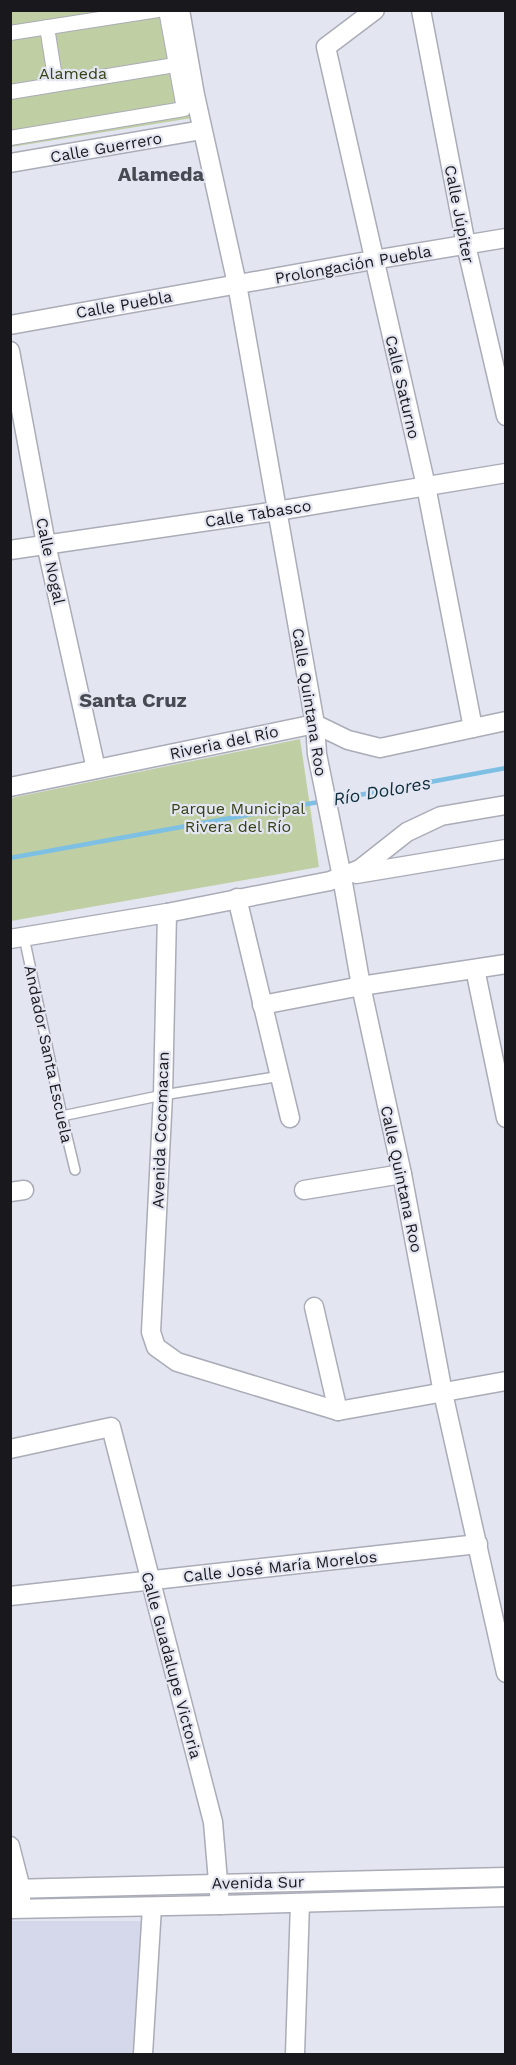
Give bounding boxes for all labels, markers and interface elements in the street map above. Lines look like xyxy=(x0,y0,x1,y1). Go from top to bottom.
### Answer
park label: Alameda xyxy=(39,64,107,83)
street label: Calle Guerrero xyxy=(49,128,163,167)
district label: Alameda xyxy=(118,162,205,186)
street label: Calle Júpiter xyxy=(441,163,478,265)
street label: Prolongación Puebla xyxy=(273,241,433,288)
street label: Calle Puebla xyxy=(74,287,174,322)
street label: Calle Saturno xyxy=(381,333,424,441)
street label: Calle Tabasco xyxy=(204,496,313,531)
street label: Calle Nogal xyxy=(32,516,69,606)
street label: Calle Quintana Roo xyxy=(288,627,331,778)
district label: Santa Cruz xyxy=(79,688,187,712)
street label: Riveria del Río xyxy=(168,722,280,763)
water label: Río Dolores xyxy=(332,772,432,809)
park label: Parque Municipal Rivera del Río xyxy=(171,799,305,836)
street label: Andador Santa Escuela xyxy=(20,963,77,1145)
street label: Avenida Cocomacan xyxy=(148,1051,173,1209)
street label: Calle Quintana Roo xyxy=(377,1104,426,1254)
street label: Calle José María Morelos xyxy=(182,1547,378,1586)
street label: Calle Guadalupe Victoria xyxy=(137,1570,206,1761)
street label: Avenida Sur xyxy=(212,1872,305,1893)

